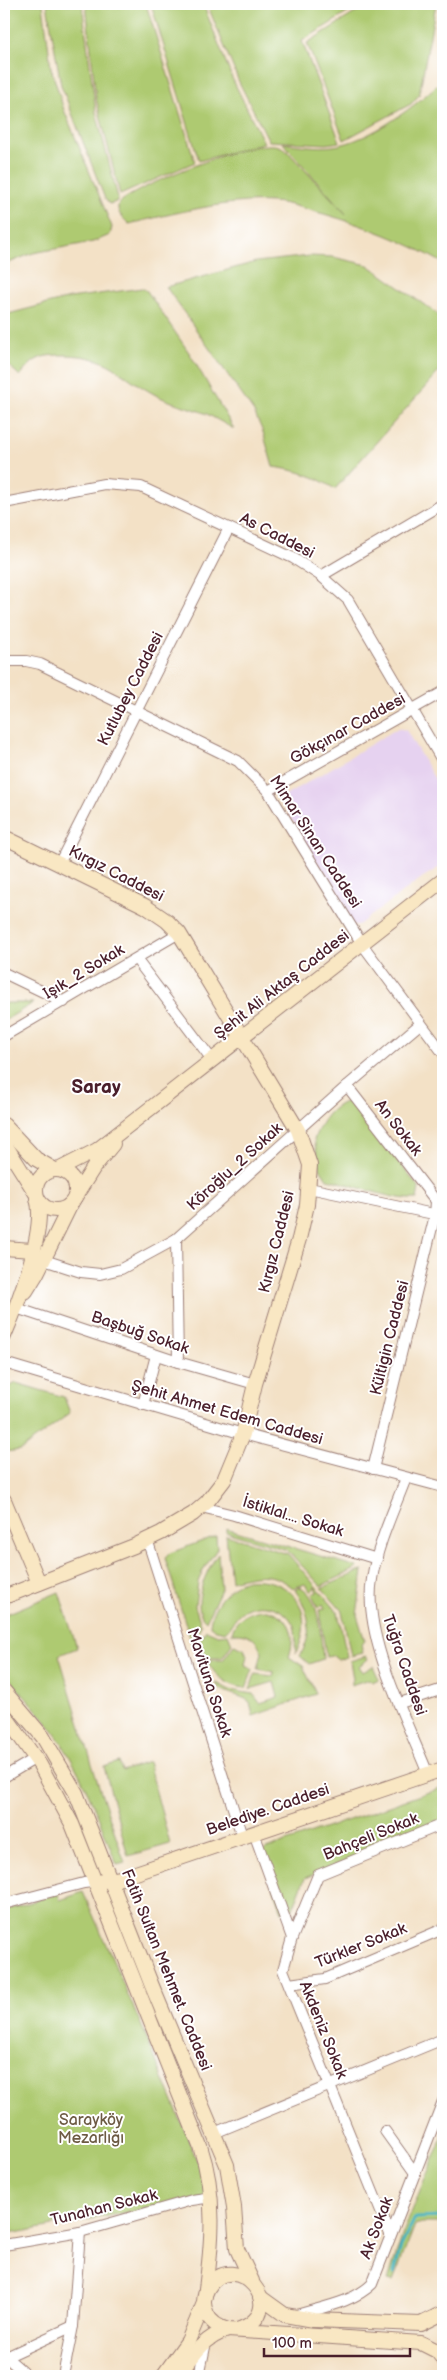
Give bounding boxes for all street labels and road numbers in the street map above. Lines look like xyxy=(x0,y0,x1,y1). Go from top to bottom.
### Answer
street label: As Caddesi xyxy=(236,509,318,563)
street label: Kutlubey Caddesi xyxy=(94,629,168,749)
street label: Gökçınar Caddesi xyxy=(287,689,409,769)
street label: Mimar Sinan Caddesi xyxy=(265,772,365,912)
street label: Kırgız Caddesi xyxy=(65,842,167,906)
street label: Şehit Ali Aktaş Caddesi xyxy=(211,926,353,1044)
street label: Işık_2 Sokak xyxy=(40,940,128,1004)
street label: An Sokak xyxy=(370,1096,426,1160)
street label: Köroğlu_2 Sokak xyxy=(183,1119,287,1215)
street label: Kırgız Caddesi xyxy=(255,1189,299,1295)
street label: Kültigin Caddesi xyxy=(367,1279,413,1397)
street label: Başbuğ Sokak xyxy=(89,1307,192,1359)
street label: Şehit Ahmet Edem Caddesi xyxy=(129,1377,325,1449)
street label: İstiklal.... Sokak xyxy=(240,1491,347,1541)
street label: Tuğra Caddesi xyxy=(378,1612,430,1718)
street label: Mavituna Sokak xyxy=(182,1626,236,1740)
street label: Belediye. Caddesi xyxy=(204,1780,332,1840)
street label: Bahçeli Sokak xyxy=(320,1809,422,1865)
street label: Fatih Sultan Mehmet. Caddesi xyxy=(117,1866,215,2074)
street label: Türkler Sokak xyxy=(312,1919,410,1973)
street label: Akdeniz Sokak xyxy=(295,1978,351,2082)
street label: Tunahan Sokak xyxy=(49,2185,160,2230)
street label: Ak Sokak xyxy=(357,2194,398,2262)

